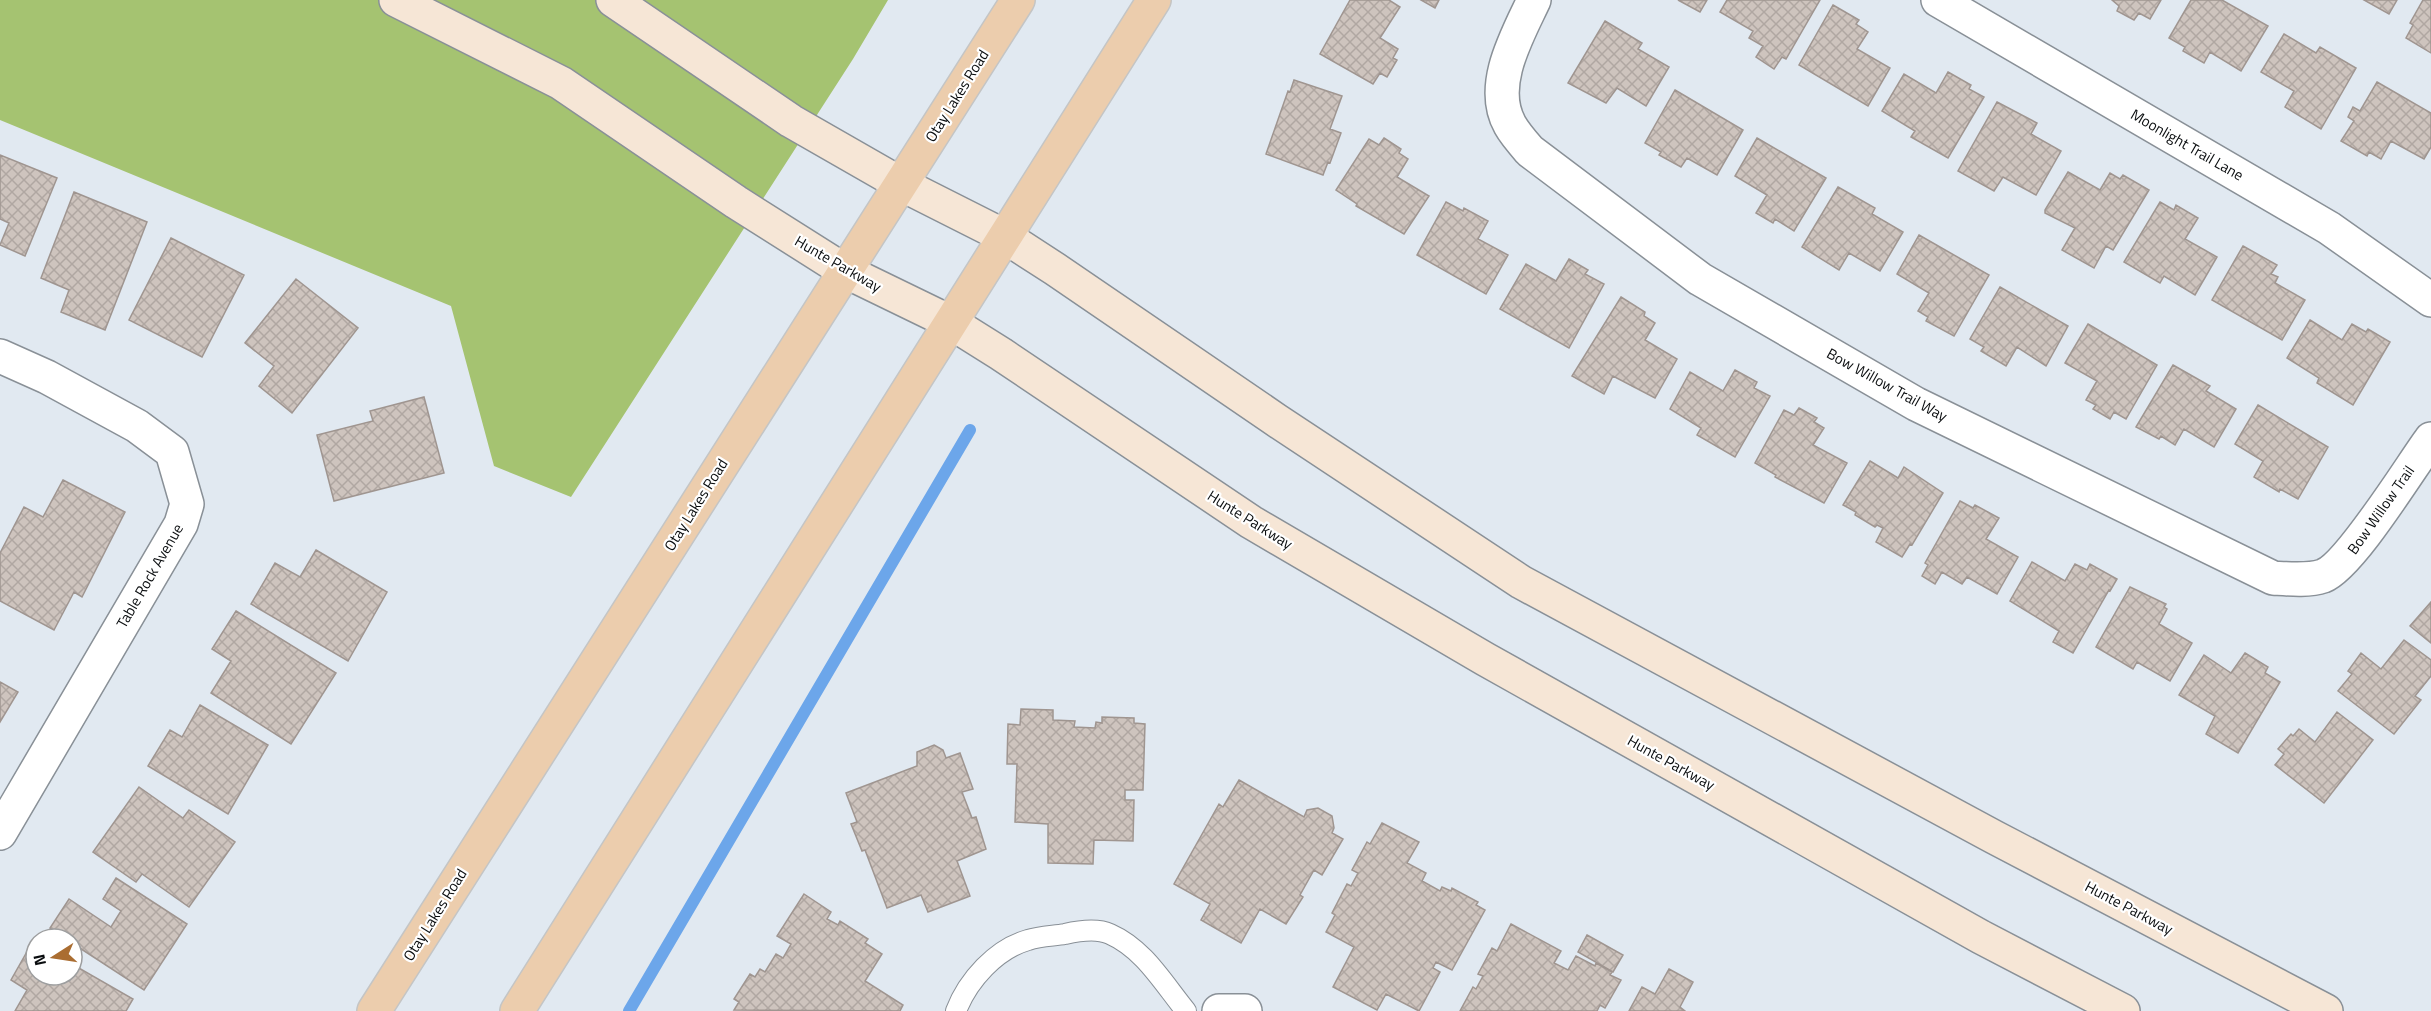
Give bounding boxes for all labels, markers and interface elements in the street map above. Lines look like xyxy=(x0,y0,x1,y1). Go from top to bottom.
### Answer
street label: Otay Lakes Road xyxy=(919,45,994,146)
street label: Moonlight Trail Lane xyxy=(2126,103,2248,186)
street label: Hunte Parkway xyxy=(790,229,886,298)
street label: Bow Willow Trail Way xyxy=(1823,342,1952,427)
street label: Otay Lakes Road xyxy=(658,454,733,555)
street label: Bow Willow Trail xyxy=(2341,461,2420,559)
street label: Hunte Parkway xyxy=(1203,484,1297,555)
street label: Table Rock Avenue xyxy=(110,519,189,632)
street label: Hunte Parkway xyxy=(1623,729,1719,796)
street label: Otay Lakes Road xyxy=(397,864,472,965)
street label: Hunte Parkway xyxy=(2081,875,2177,940)
north arrow xyxy=(24,927,84,987)
text: N xyxy=(26,952,52,968)

